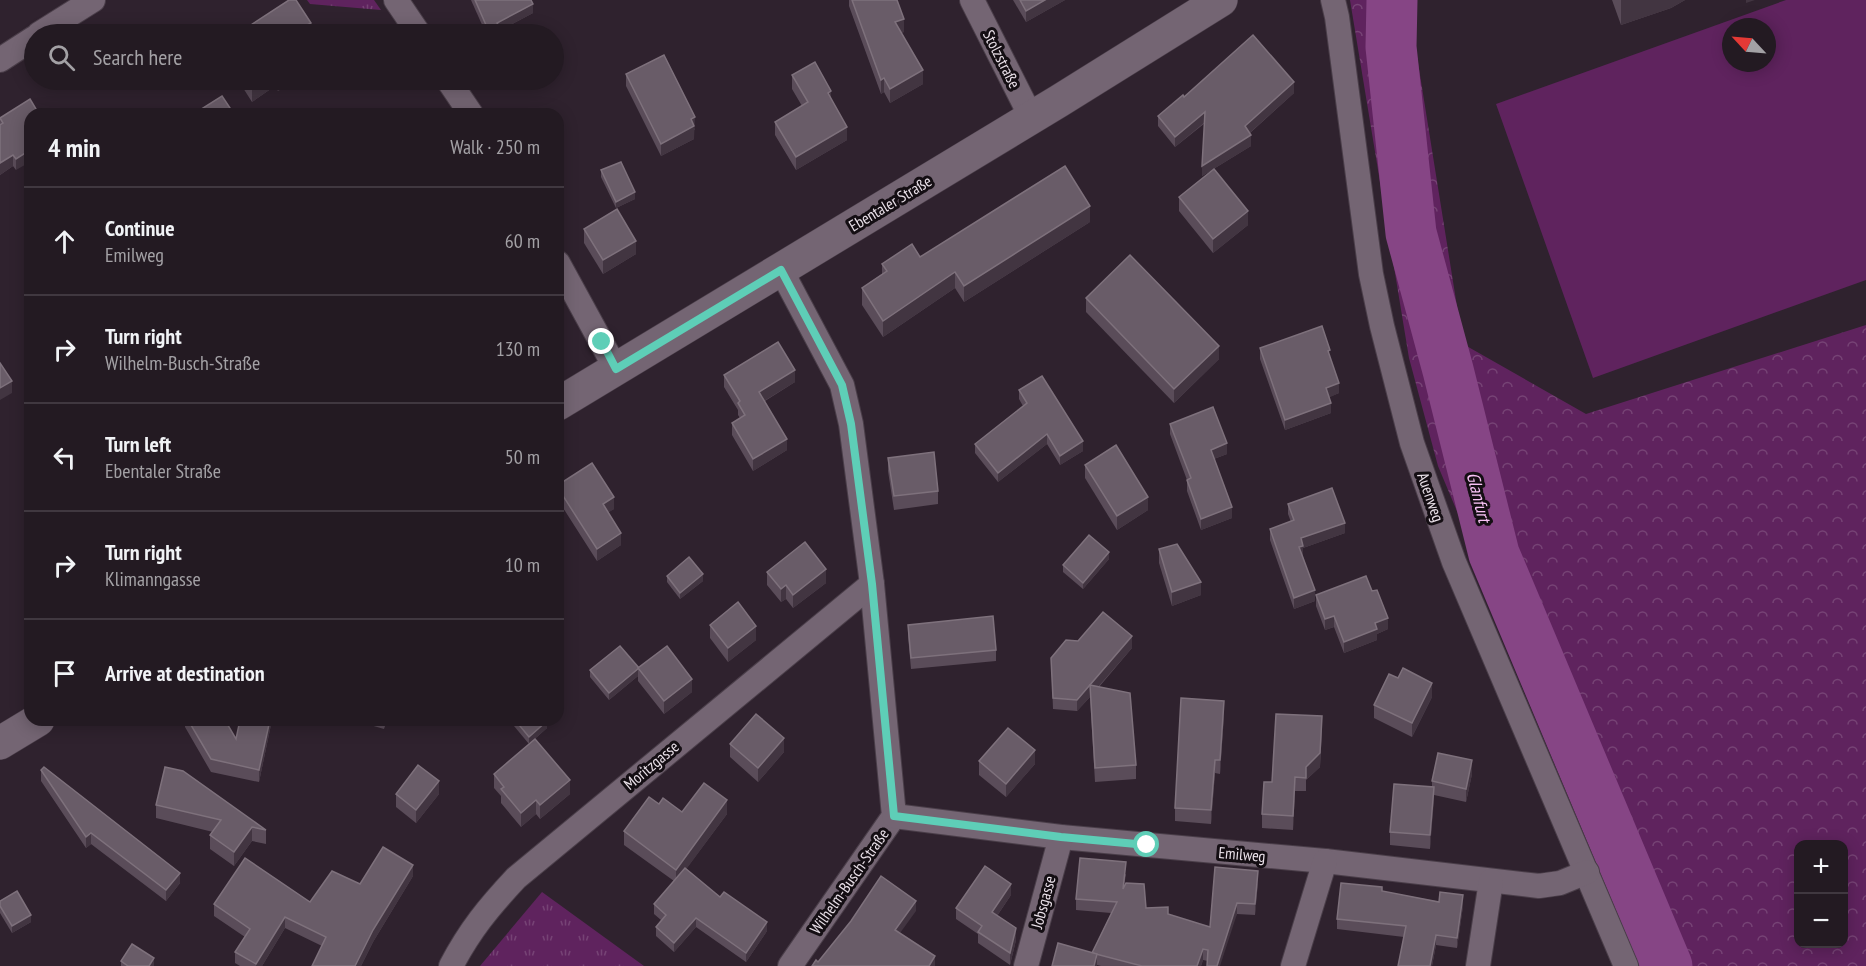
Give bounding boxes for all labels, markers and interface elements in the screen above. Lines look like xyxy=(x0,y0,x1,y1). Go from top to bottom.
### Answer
north arrow xyxy=(1722,18,1776,72)
search box xyxy=(24,24,564,90)
street label: Stolzstraße xyxy=(979,27,1025,91)
icon: search xyxy=(45,41,78,74)
text: Search here xyxy=(93,43,182,71)
text: 4 min xyxy=(48,131,101,164)
text: Walk · 250 m xyxy=(450,134,540,160)
street label: Ebentaler Straße xyxy=(845,171,935,235)
text: Continue xyxy=(105,214,175,242)
icon: ahead xyxy=(48,225,81,258)
text: 60 m xyxy=(505,228,540,254)
text: Emilweg xyxy=(105,242,164,268)
text: Turn right xyxy=(105,322,182,350)
route end xyxy=(588,328,614,354)
icon: right xyxy=(48,333,81,366)
text: 130 m xyxy=(496,336,540,362)
text: Wilhelm-Busch-Straße xyxy=(105,350,260,376)
text: Turn left xyxy=(105,430,171,458)
icon: left xyxy=(48,441,81,474)
text: 50 m xyxy=(505,444,540,470)
text: Ebentaler Straße xyxy=(105,458,221,484)
street label: Auenweg xyxy=(1413,470,1449,524)
water label: Glanfurt xyxy=(1462,470,1497,526)
text: Turn right xyxy=(105,538,182,566)
icon: right xyxy=(48,549,81,582)
text: 10 m xyxy=(505,552,540,578)
text: Klimanngasse xyxy=(105,566,201,592)
icon: arrive xyxy=(48,657,81,690)
text: Arrive at destination xyxy=(105,659,265,687)
street label: Moritzgasse xyxy=(619,736,683,794)
street label: Wilhelm-Busch-Straße xyxy=(805,824,893,938)
route start xyxy=(1133,831,1159,857)
map controls xyxy=(1794,840,1848,948)
button: + xyxy=(1794,840,1848,894)
street label: Emilweg xyxy=(1218,842,1266,866)
street label: Jobsgasse xyxy=(1026,873,1060,932)
button: − xyxy=(1794,894,1848,948)

